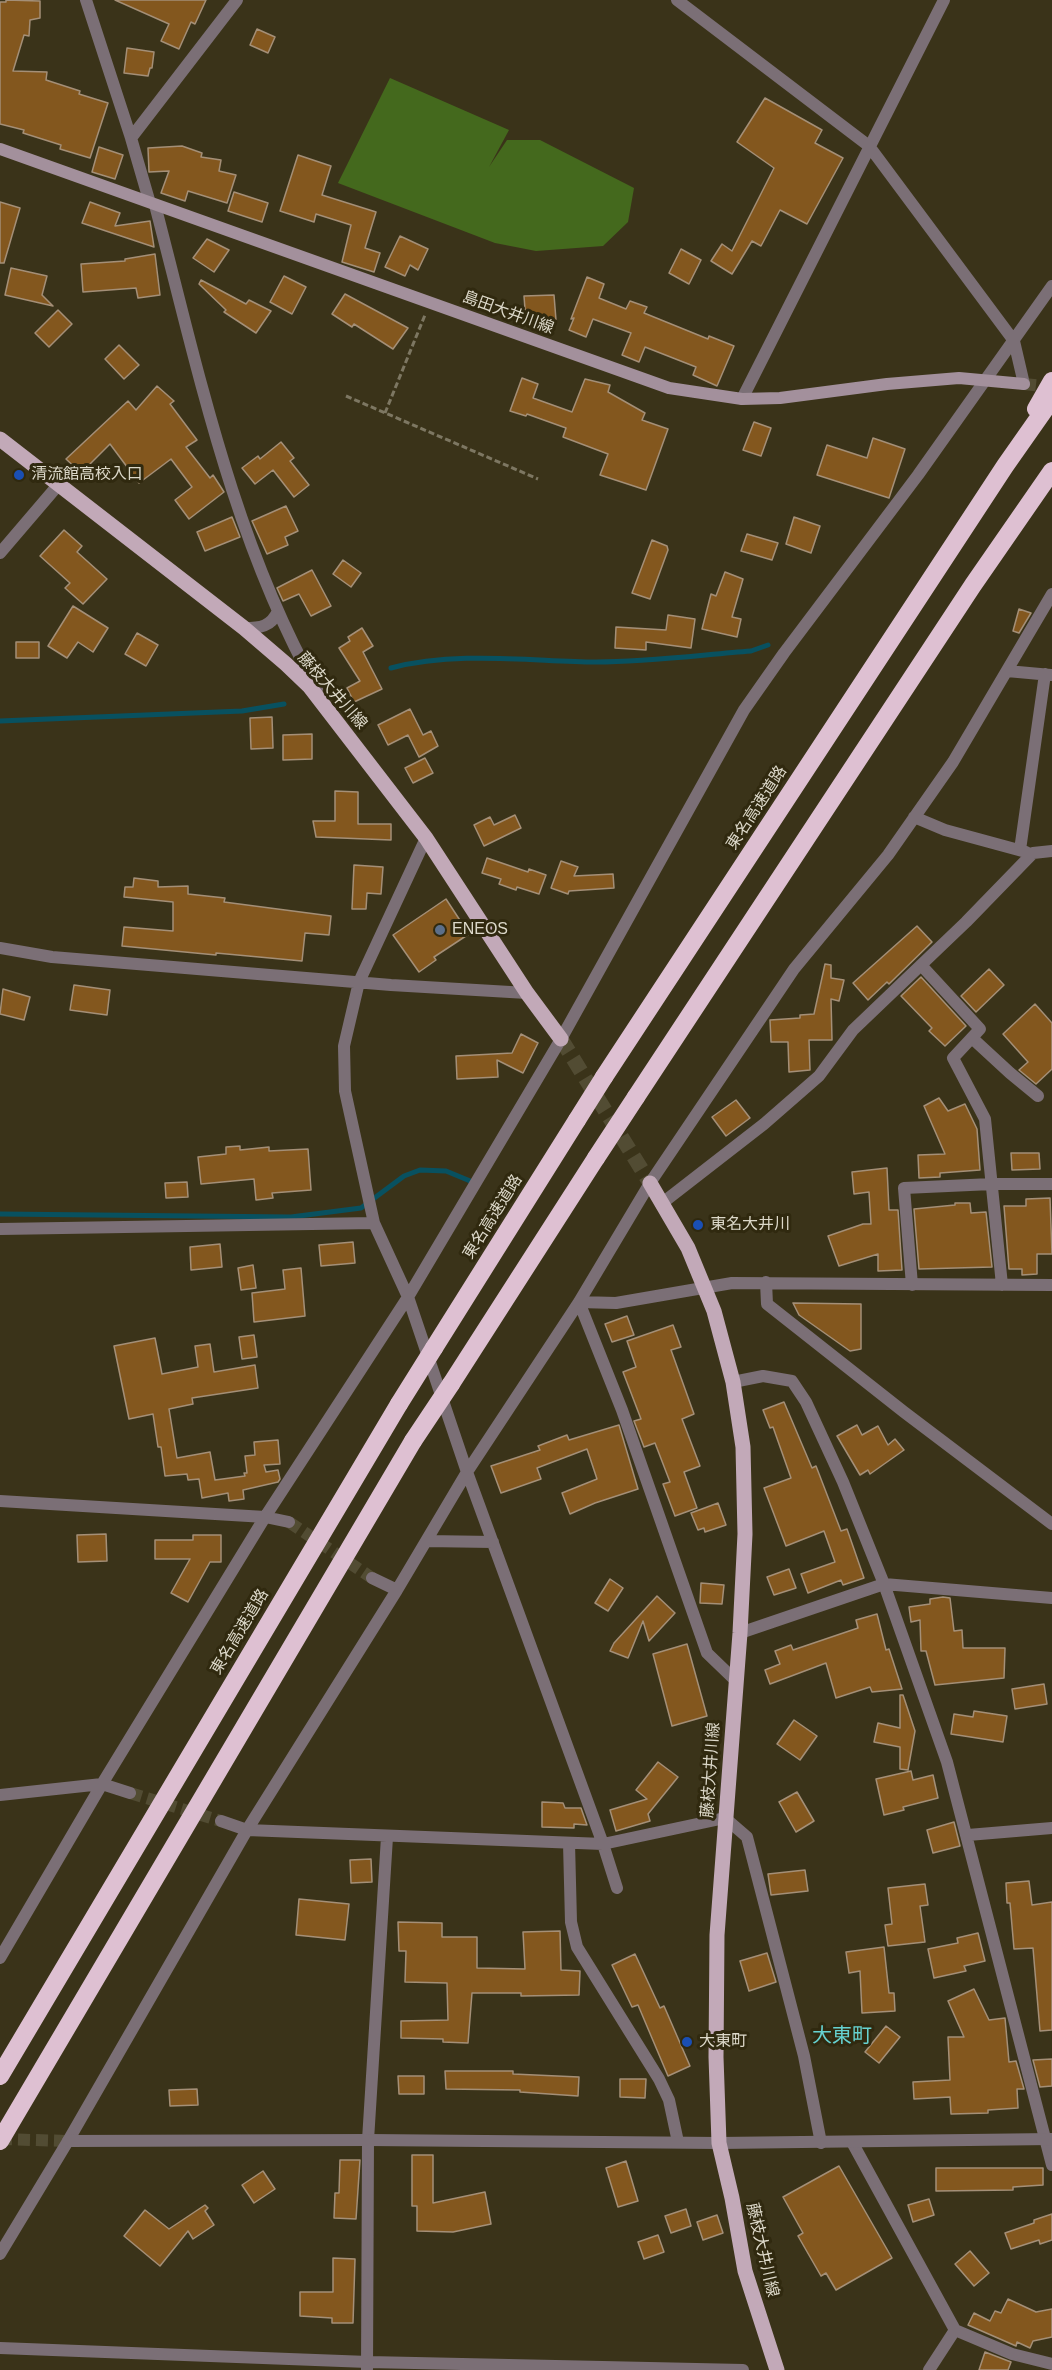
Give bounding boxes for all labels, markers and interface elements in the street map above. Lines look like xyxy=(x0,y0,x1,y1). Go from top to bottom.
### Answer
street label: 島田大井川線 xyxy=(460,288,556,338)
place label: 清流館高校入口 xyxy=(31,465,143,485)
marker: 清流館高校入口 xyxy=(12,468,26,482)
street label: 藤枝大井川線 xyxy=(293,648,371,734)
street label: 東名高速道路 xyxy=(723,763,791,853)
place label: ENEOS xyxy=(452,920,508,940)
marker: ENEOS xyxy=(433,923,447,937)
street label: 東名高速道路 xyxy=(459,1171,527,1263)
place label: 東名大井川 xyxy=(710,1215,790,1235)
marker: 東名大井川 xyxy=(691,1218,705,1232)
street label: 東名高速道路 xyxy=(207,1586,273,1678)
street label: 藤枝大井川線 xyxy=(698,1721,724,1819)
district label: 大東町 xyxy=(812,2024,872,2048)
place label: 大東町 xyxy=(699,2032,747,2052)
marker: 大東町 xyxy=(680,2035,694,2049)
street label: 藤枝大井川線 xyxy=(742,2201,782,2299)

